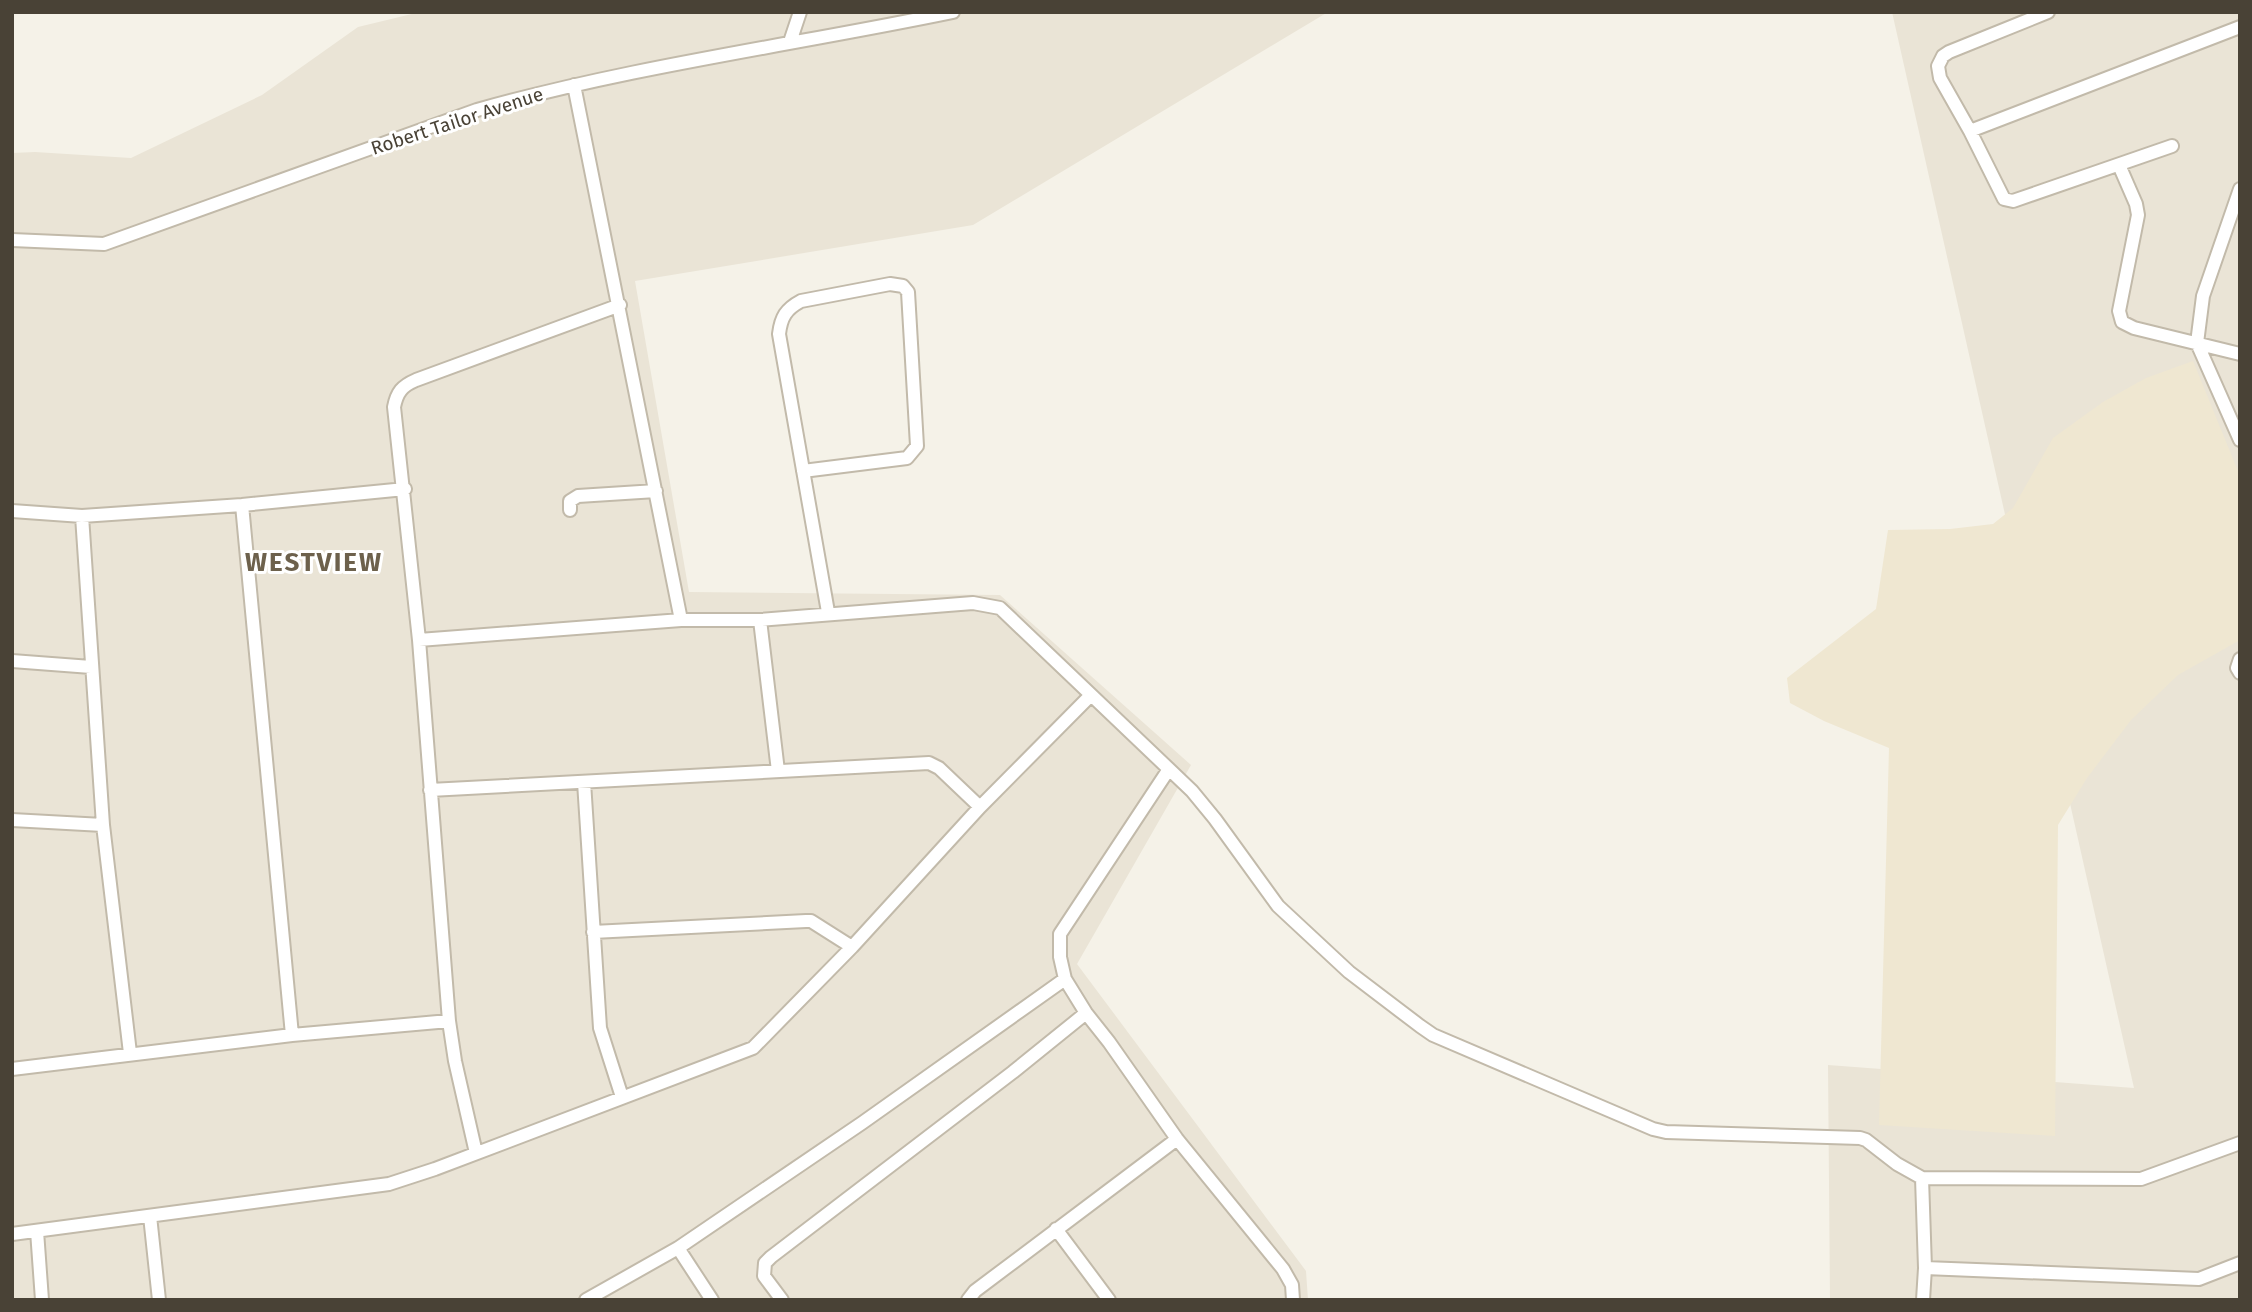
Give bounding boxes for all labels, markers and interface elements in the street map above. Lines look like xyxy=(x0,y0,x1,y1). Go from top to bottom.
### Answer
street label: Robert Tailor Avenue xyxy=(368,82,546,160)
district label: WESTVIEW xyxy=(245,547,383,578)

